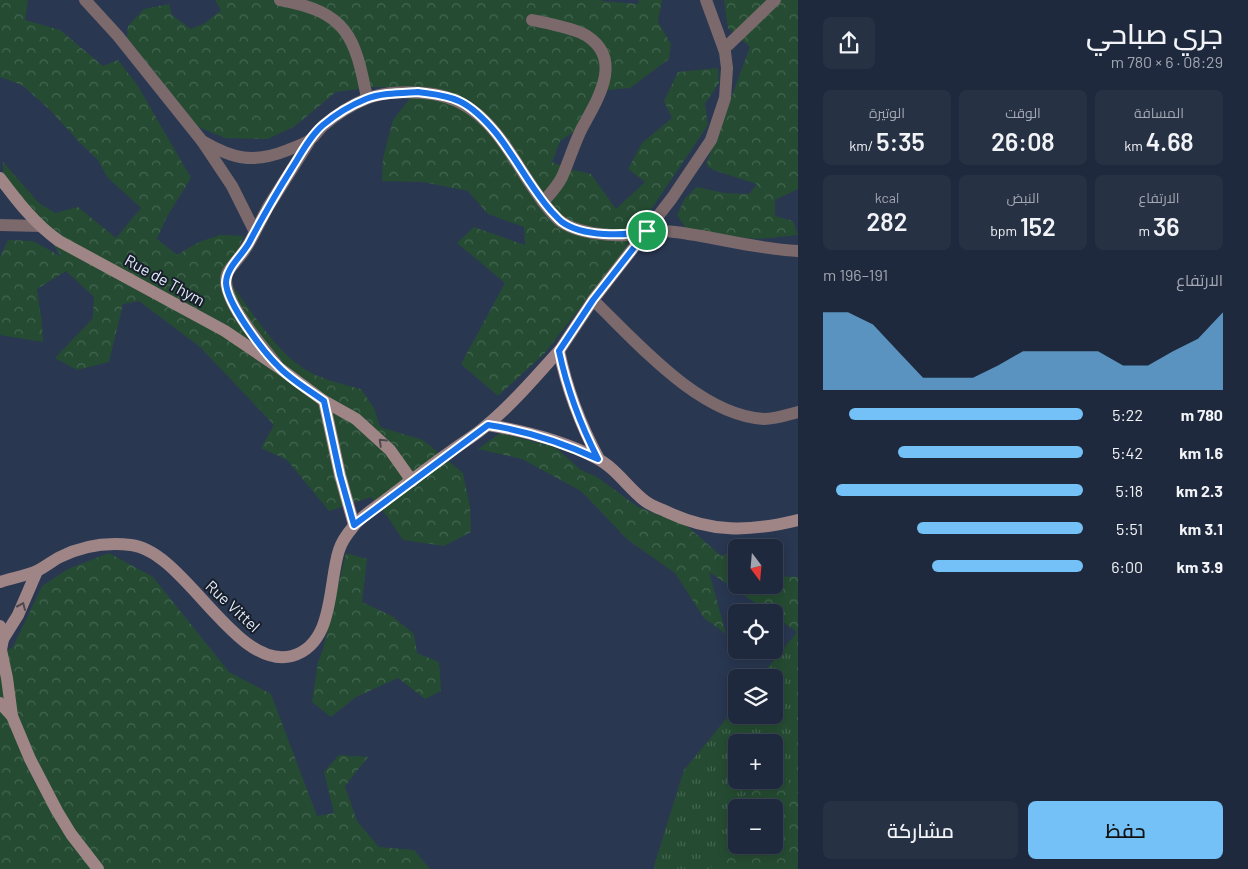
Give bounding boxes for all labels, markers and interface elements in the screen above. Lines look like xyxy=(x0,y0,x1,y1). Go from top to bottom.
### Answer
text: جري صباحي xyxy=(1086,16,1223,50)
button: share xyxy=(823,17,875,69)
text: 08:29 · 6 × 780 m xyxy=(1111,52,1223,71)
text: الوتيرة xyxy=(869,104,905,121)
text: الوقت xyxy=(1005,104,1041,121)
text: المسافة xyxy=(1134,104,1184,121)
text: 5:35 xyxy=(876,126,925,156)
text: 26:08 xyxy=(991,126,1055,156)
text: 4.68 xyxy=(1146,126,1194,156)
text: /km xyxy=(849,137,876,154)
text: km xyxy=(1124,137,1146,154)
text: kcal xyxy=(875,189,899,206)
text: النبض xyxy=(1007,189,1039,206)
text: الارتفاع xyxy=(1138,189,1180,206)
text: 282 xyxy=(867,206,907,236)
pin xyxy=(626,210,668,252)
text: 152 xyxy=(1020,211,1056,241)
text: 36 xyxy=(1153,211,1179,241)
icon: arrive xyxy=(633,217,661,245)
text: bpm xyxy=(990,222,1020,239)
text: m xyxy=(1139,222,1153,239)
street label: Rue de Thym xyxy=(122,250,209,309)
text: 191–196 m xyxy=(823,265,888,284)
text: الارتفاع xyxy=(1176,270,1223,289)
text: 5:22 xyxy=(1112,405,1143,424)
text: 780 m xyxy=(1181,405,1223,424)
one-way arrow xyxy=(379,439,388,448)
text: 5:42 xyxy=(1112,443,1143,462)
text: 1.6 km xyxy=(1179,443,1223,462)
text: 5:18 xyxy=(1115,481,1143,500)
text: 2.3 km xyxy=(1176,481,1223,500)
text: 5:51 xyxy=(1116,519,1143,538)
text: 3.1 km xyxy=(1179,519,1223,538)
north arrow xyxy=(728,539,782,594)
map controls xyxy=(728,539,783,854)
text: 6:00 xyxy=(1111,557,1143,576)
text: 3.9 km xyxy=(1176,557,1223,576)
street label: Rue Vittel xyxy=(202,576,264,636)
one-way arrow xyxy=(16,602,27,611)
button: locate xyxy=(728,604,783,659)
button: layers xyxy=(728,669,783,724)
button: + xyxy=(728,734,783,789)
button: − xyxy=(728,799,783,854)
button: مشاركة xyxy=(823,801,1018,859)
button: حفظ xyxy=(1028,801,1223,859)

